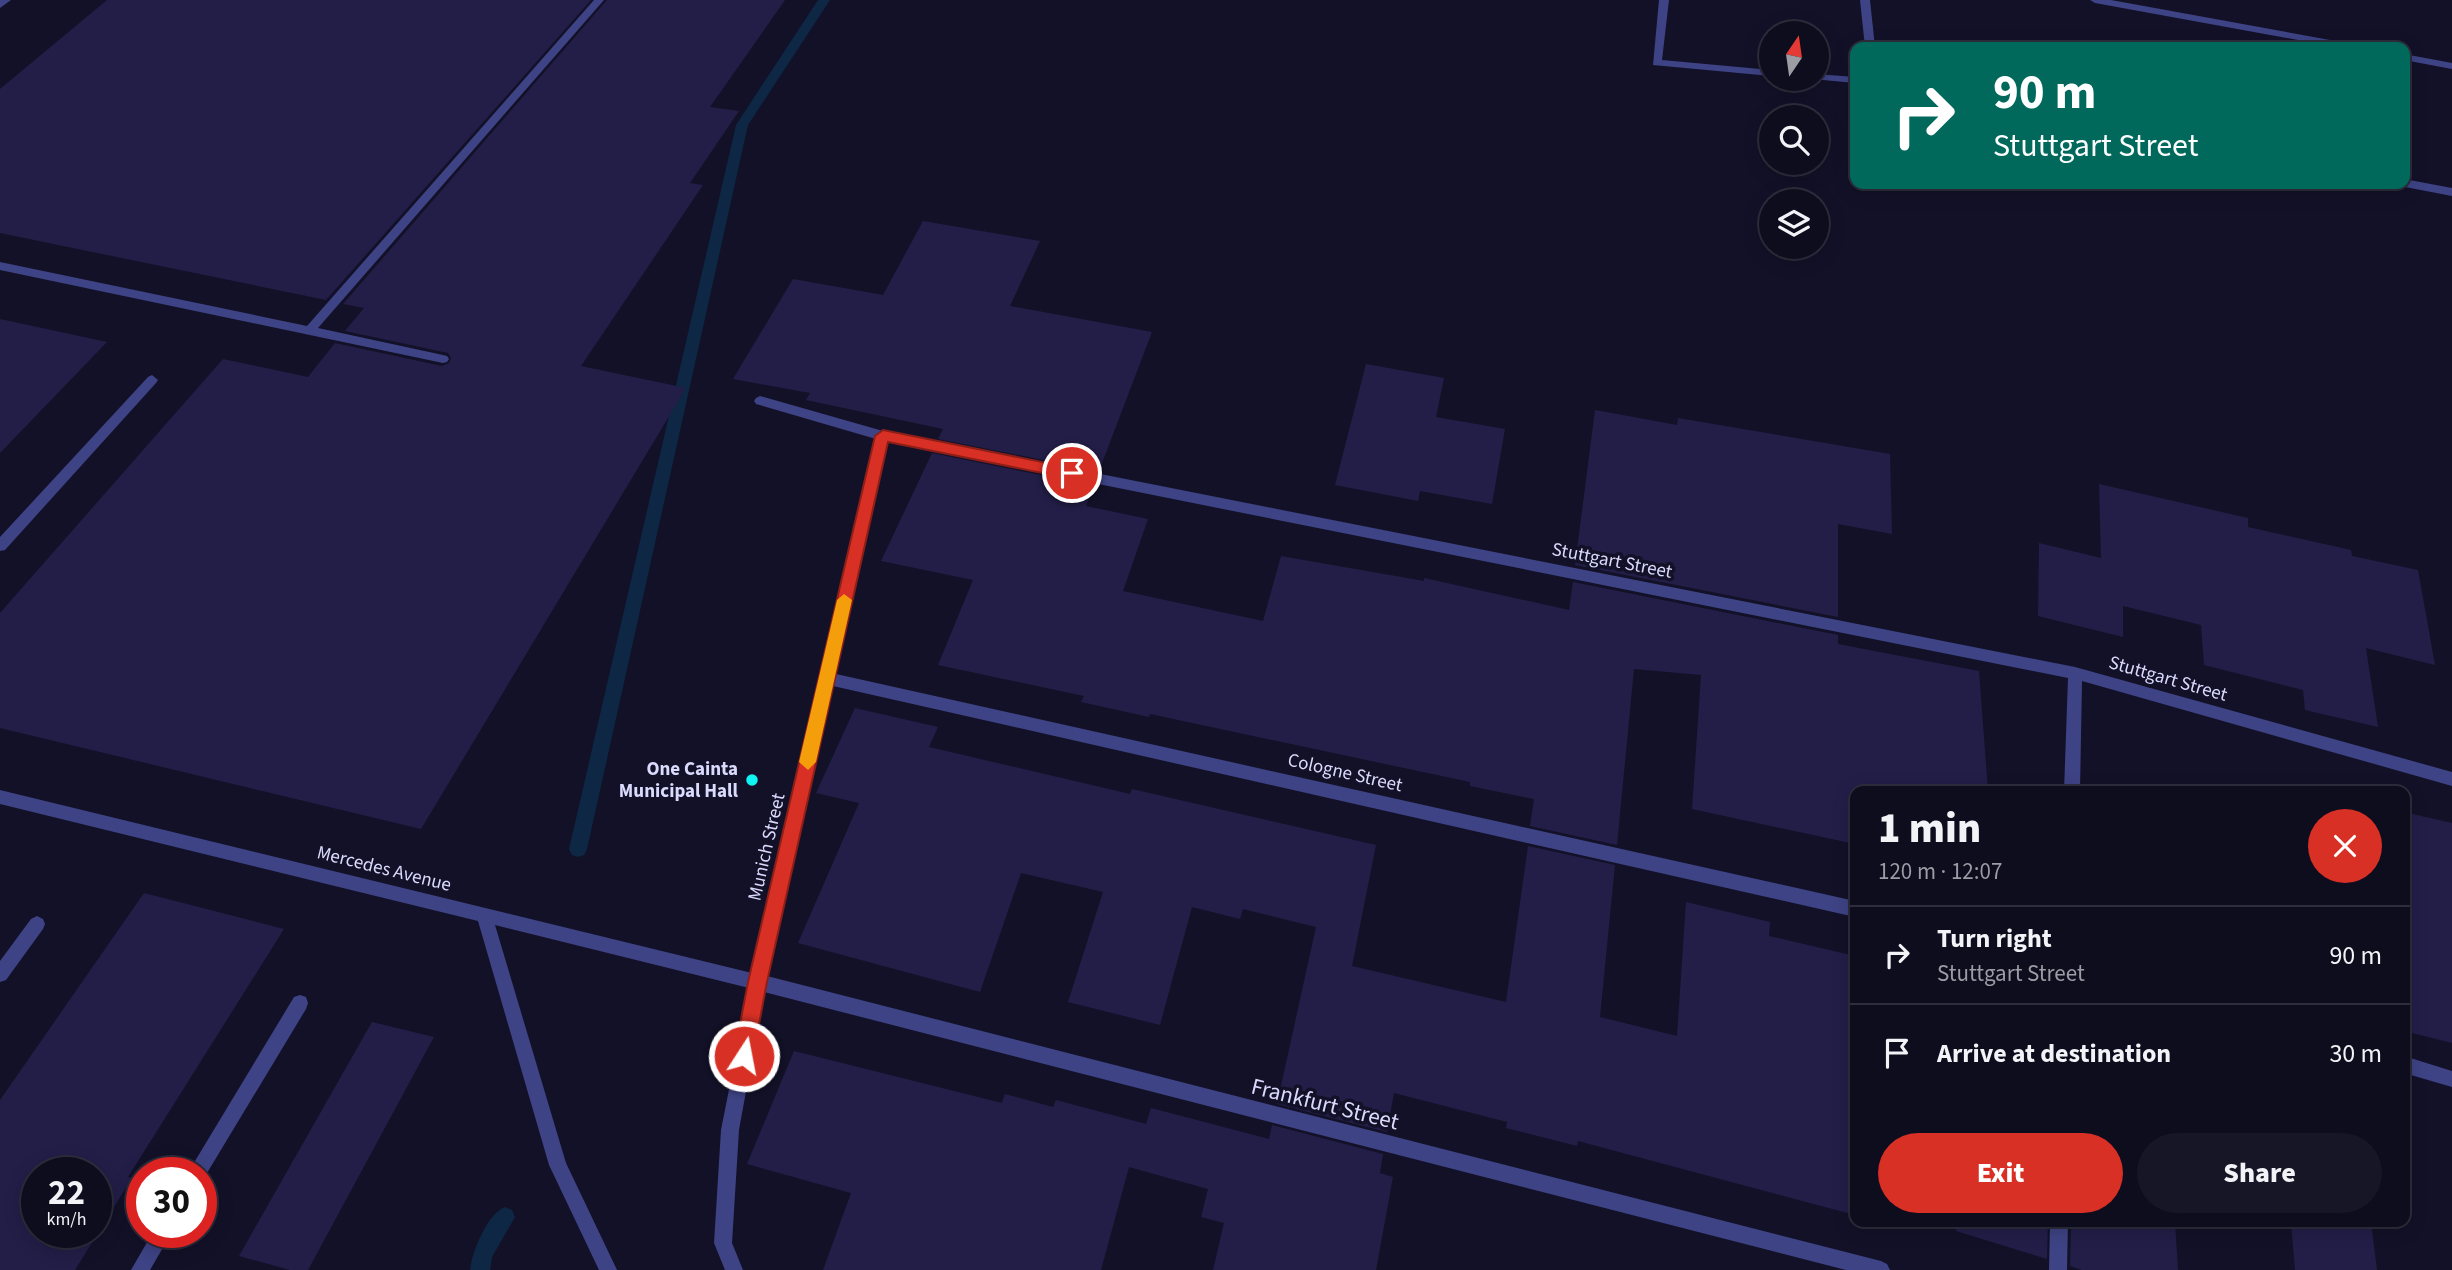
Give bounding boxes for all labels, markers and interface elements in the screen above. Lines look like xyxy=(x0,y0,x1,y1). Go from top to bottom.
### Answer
north arrow xyxy=(1759,21,1829,91)
map controls xyxy=(1759,21,1829,259)
text: 90 m xyxy=(1993,58,2097,128)
icon: right xyxy=(1878,70,1969,161)
button: search xyxy=(1759,105,1829,175)
text: Stuttgart Street xyxy=(1993,123,2198,169)
button: layers xyxy=(1759,189,1829,259)
pin xyxy=(1042,443,1102,503)
icon: arrive xyxy=(1053,454,1091,492)
street label: Stuttgart Street xyxy=(1550,536,1675,586)
street label: Stuttgart Street xyxy=(2106,649,2231,709)
street label: Cologne Street xyxy=(1285,747,1406,799)
place label: One Cainta Municipal Hall xyxy=(619,756,739,805)
marker: One Cainta Municipal Hall xyxy=(744,772,760,788)
street label: Munich Street xyxy=(742,790,793,903)
text: 1 min xyxy=(1878,799,1981,859)
button: close xyxy=(2308,809,2382,883)
street label: Mercedes Avenue xyxy=(314,839,454,899)
text: 120 m · 12:07 xyxy=(1878,855,2002,888)
text: Turn right xyxy=(1937,920,2052,957)
icon: right xyxy=(1878,936,1916,974)
text: 90 m xyxy=(2329,937,2382,974)
text: Stuttgart Street xyxy=(1937,957,2085,990)
position arrow xyxy=(707,1019,781,1093)
icon: arrive xyxy=(1878,1034,1916,1072)
text: Arrive at destination xyxy=(1937,1035,2171,1072)
text: 30 m xyxy=(2329,1035,2382,1072)
street label: Frankfurt Street xyxy=(1248,1070,1403,1138)
button: Exit xyxy=(1878,1133,2123,1213)
button: Share xyxy=(2137,1133,2382,1213)
speed limit sign: 30 xyxy=(126,1157,217,1248)
text: 22 xyxy=(48,1168,85,1218)
text: km/h xyxy=(47,1207,86,1232)

